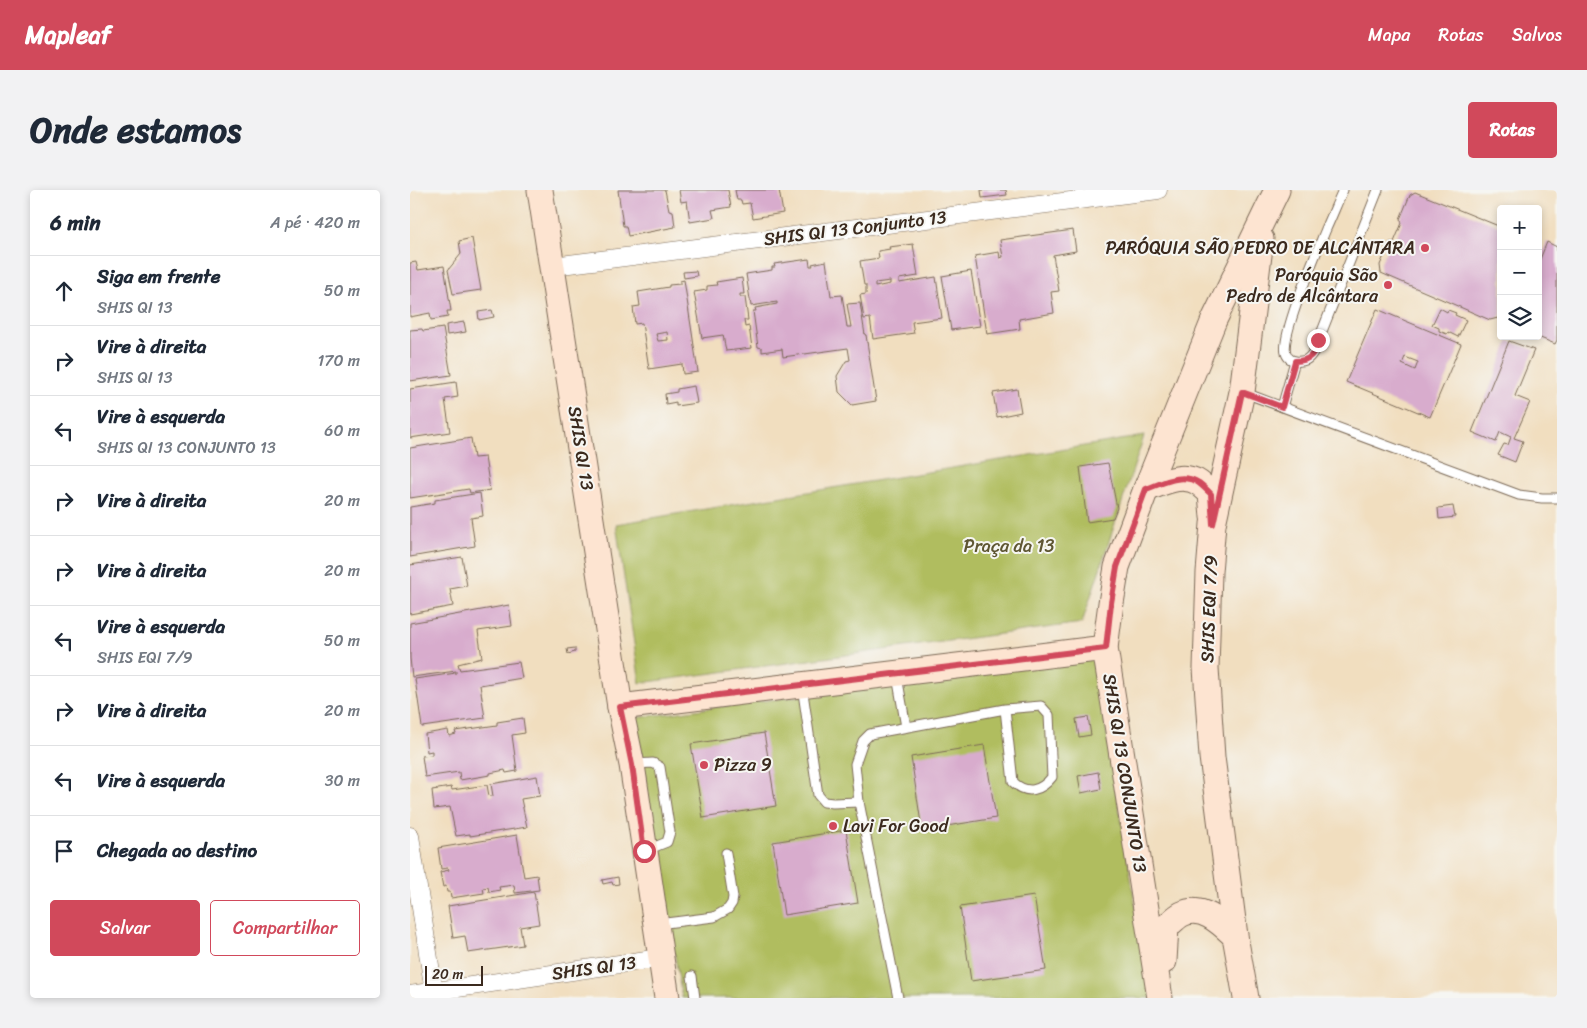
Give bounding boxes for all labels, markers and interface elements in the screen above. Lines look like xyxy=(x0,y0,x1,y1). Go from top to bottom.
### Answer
text: Mapleaf xyxy=(25,14,111,56)
text: Mapa xyxy=(1368,19,1410,51)
text: Rotas xyxy=(1438,19,1484,51)
text: Salvos xyxy=(1512,19,1562,51)
text: Onde estamos xyxy=(30,99,241,161)
button: Rotas xyxy=(1468,102,1557,158)
street label: SHIS QI 13 Conjunto 13 xyxy=(762,201,948,255)
text: 6 min xyxy=(50,204,101,242)
map controls xyxy=(1497,205,1542,340)
button: + xyxy=(1497,205,1542,250)
text: A pé · 420 m xyxy=(270,208,360,237)
place label: PARÓQUIA SÃO PEDRO DE ALCÂNTARA xyxy=(1105,232,1415,264)
marker: PARÓQUIA SÃO PEDRO DE ALCÂNTARA xyxy=(1419,242,1431,254)
button: − xyxy=(1497,250,1542,295)
place label: Paróquia São Pedro de Alcântara xyxy=(1226,259,1379,312)
text: Siga em frente xyxy=(97,260,220,293)
text: 50 m xyxy=(324,276,360,305)
icon: ahead xyxy=(50,277,78,305)
marker: Paróquia São Pedro de Alcântara xyxy=(1382,279,1394,291)
text: SHIS QI 13 xyxy=(97,293,173,322)
button: layers xyxy=(1497,295,1542,340)
route end xyxy=(1307,329,1330,352)
text: Vire à direita xyxy=(97,330,206,363)
text: 170 m xyxy=(317,346,360,375)
icon: right xyxy=(50,347,78,375)
text: SHIS QI 13 xyxy=(97,363,173,392)
text: Vire à esquerda xyxy=(97,400,225,433)
street label: SHIS QI 13 xyxy=(559,404,603,493)
text: 60 m xyxy=(324,416,360,445)
icon: left xyxy=(50,417,78,445)
text: SHIS QI 13 CONJUNTO 13 xyxy=(97,433,276,462)
text: Vire à direita xyxy=(97,484,206,517)
text: 20 m xyxy=(324,486,360,515)
icon: right xyxy=(50,487,78,515)
park label: Praça da 13 xyxy=(964,530,1055,562)
text: Vire à direita xyxy=(97,554,206,587)
street label: SHIS EQI 7/9 xyxy=(1191,555,1227,663)
text: 20 m xyxy=(324,556,360,585)
icon: right xyxy=(50,557,78,585)
text: Vire à esquerda xyxy=(97,610,225,643)
text: 50 m xyxy=(324,626,360,655)
icon: left xyxy=(50,627,78,655)
text: SHIS EQI 7/9 xyxy=(97,643,193,672)
street label: SHIS QI 13 CONJUNTO 13 xyxy=(1093,671,1157,875)
text: Vire à direita xyxy=(97,694,206,727)
text: 20 m xyxy=(324,696,360,725)
icon: right xyxy=(50,697,78,725)
place label: Pizza 9 xyxy=(714,749,772,781)
marker: Pizza 9 xyxy=(698,759,710,771)
text: Vire à esquerda xyxy=(97,764,225,797)
text: 30 m xyxy=(325,766,360,795)
icon: left xyxy=(50,767,78,795)
place label: Lavi For Good xyxy=(843,810,950,842)
marker: Lavi For Good xyxy=(827,820,839,832)
text: Chegada ao destino xyxy=(97,834,257,867)
icon: arrive xyxy=(50,837,78,865)
route start xyxy=(633,840,656,863)
button: Salvar xyxy=(50,900,200,956)
button: Compartilhar xyxy=(210,900,360,956)
street label: SHIS QI 13 xyxy=(550,946,638,990)
text: 20 m xyxy=(432,962,463,987)
scale bar xyxy=(425,963,482,986)

